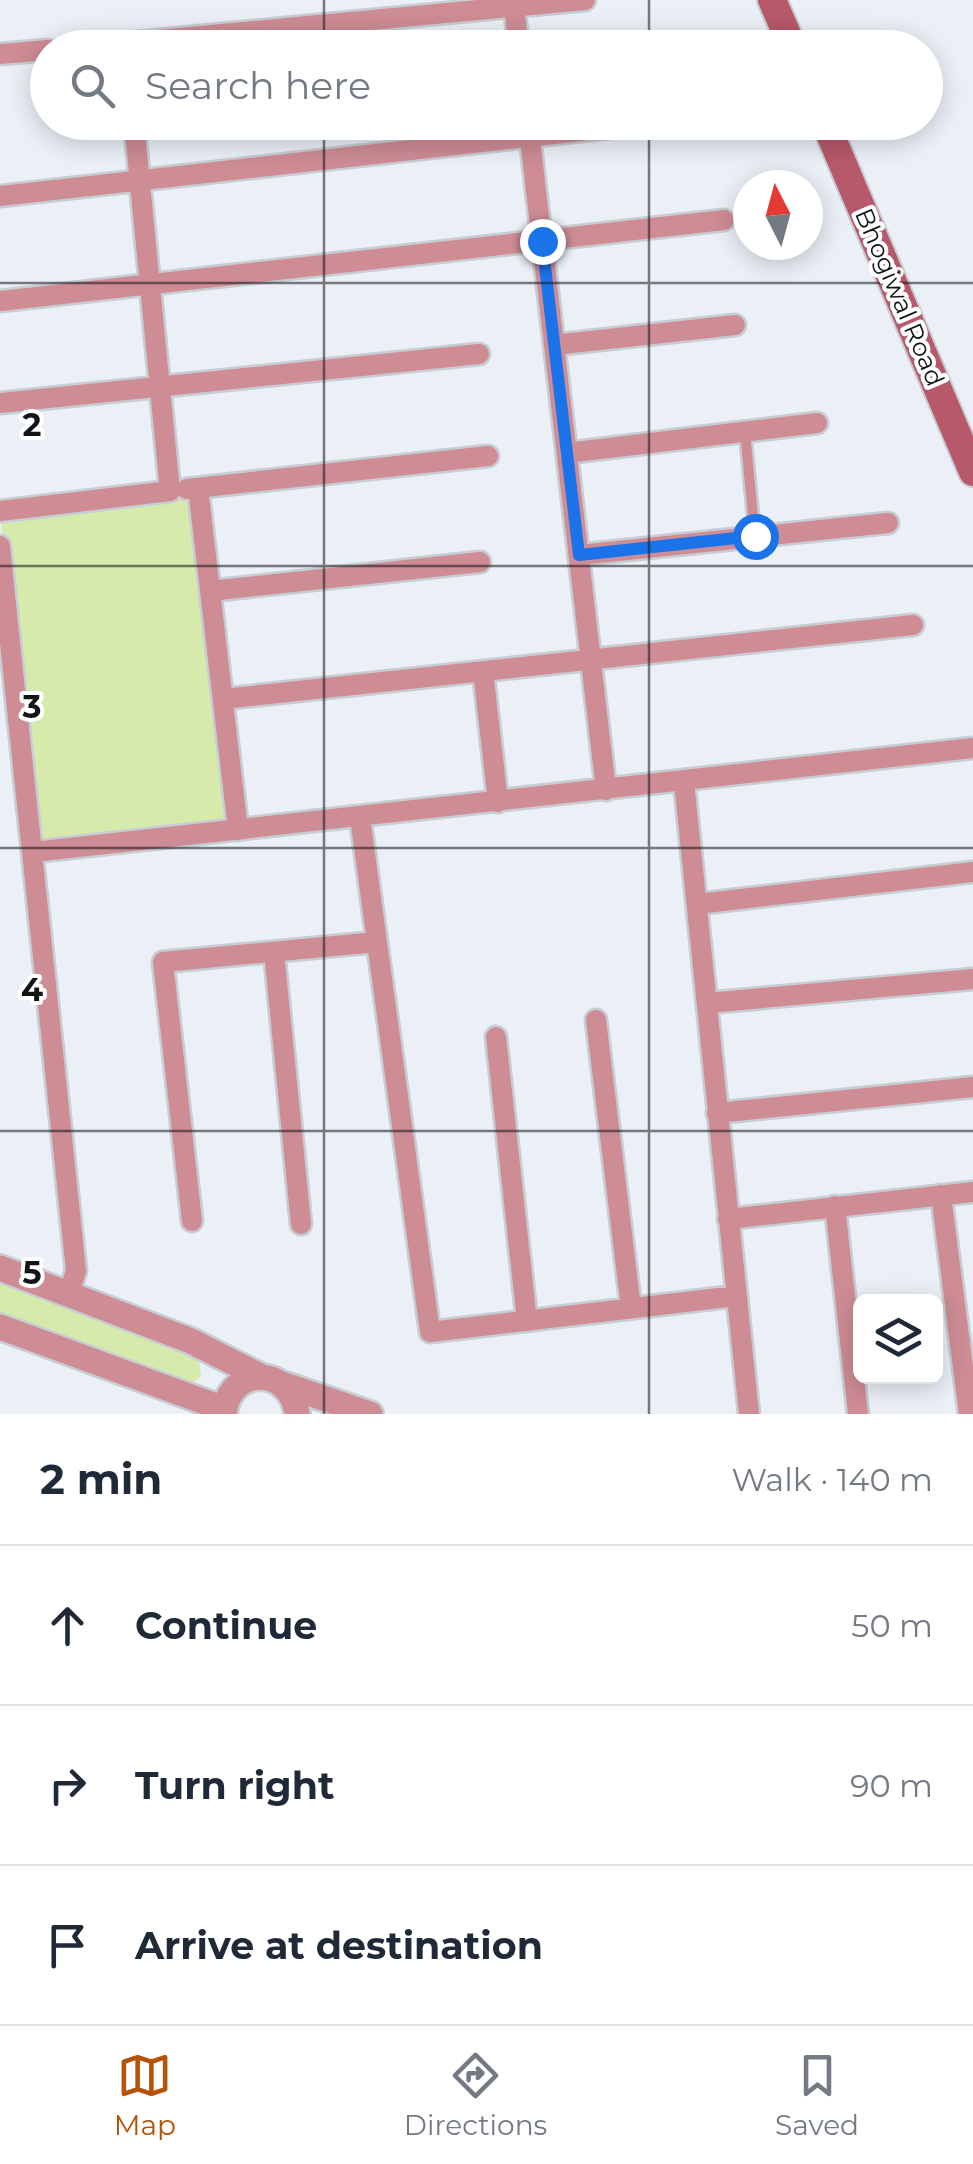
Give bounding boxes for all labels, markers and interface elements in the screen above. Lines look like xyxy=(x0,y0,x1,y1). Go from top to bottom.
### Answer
search box xyxy=(30,30,943,140)
icon: search xyxy=(65,58,120,113)
text: Search here xyxy=(145,62,371,109)
north arrow xyxy=(733,170,823,260)
street label: Bhogiwal Road xyxy=(849,204,951,390)
route end xyxy=(520,219,566,265)
text: 2 xyxy=(23,405,41,444)
route start xyxy=(733,514,779,560)
text: 3 xyxy=(22,687,41,726)
text: 4 xyxy=(21,970,43,1009)
text: 5 xyxy=(22,1253,42,1292)
map controls xyxy=(853,1294,943,1384)
button: layers xyxy=(853,1294,943,1384)
text: 2 min xyxy=(40,1453,162,1505)
text: Walk · 140 m xyxy=(732,1460,933,1499)
icon: ahead xyxy=(40,1598,95,1653)
text: Continue xyxy=(135,1602,317,1649)
text: 50 m xyxy=(851,1606,933,1645)
icon: right xyxy=(40,1758,95,1813)
text: Turn right xyxy=(135,1762,334,1809)
text: 90 m xyxy=(850,1766,933,1805)
icon: arrive xyxy=(40,1918,95,1973)
text: Arrive at destination xyxy=(135,1922,543,1969)
tab: Map xyxy=(114,2048,176,2142)
tab: Directions xyxy=(404,2048,547,2142)
tab: Saved xyxy=(775,2048,859,2142)

